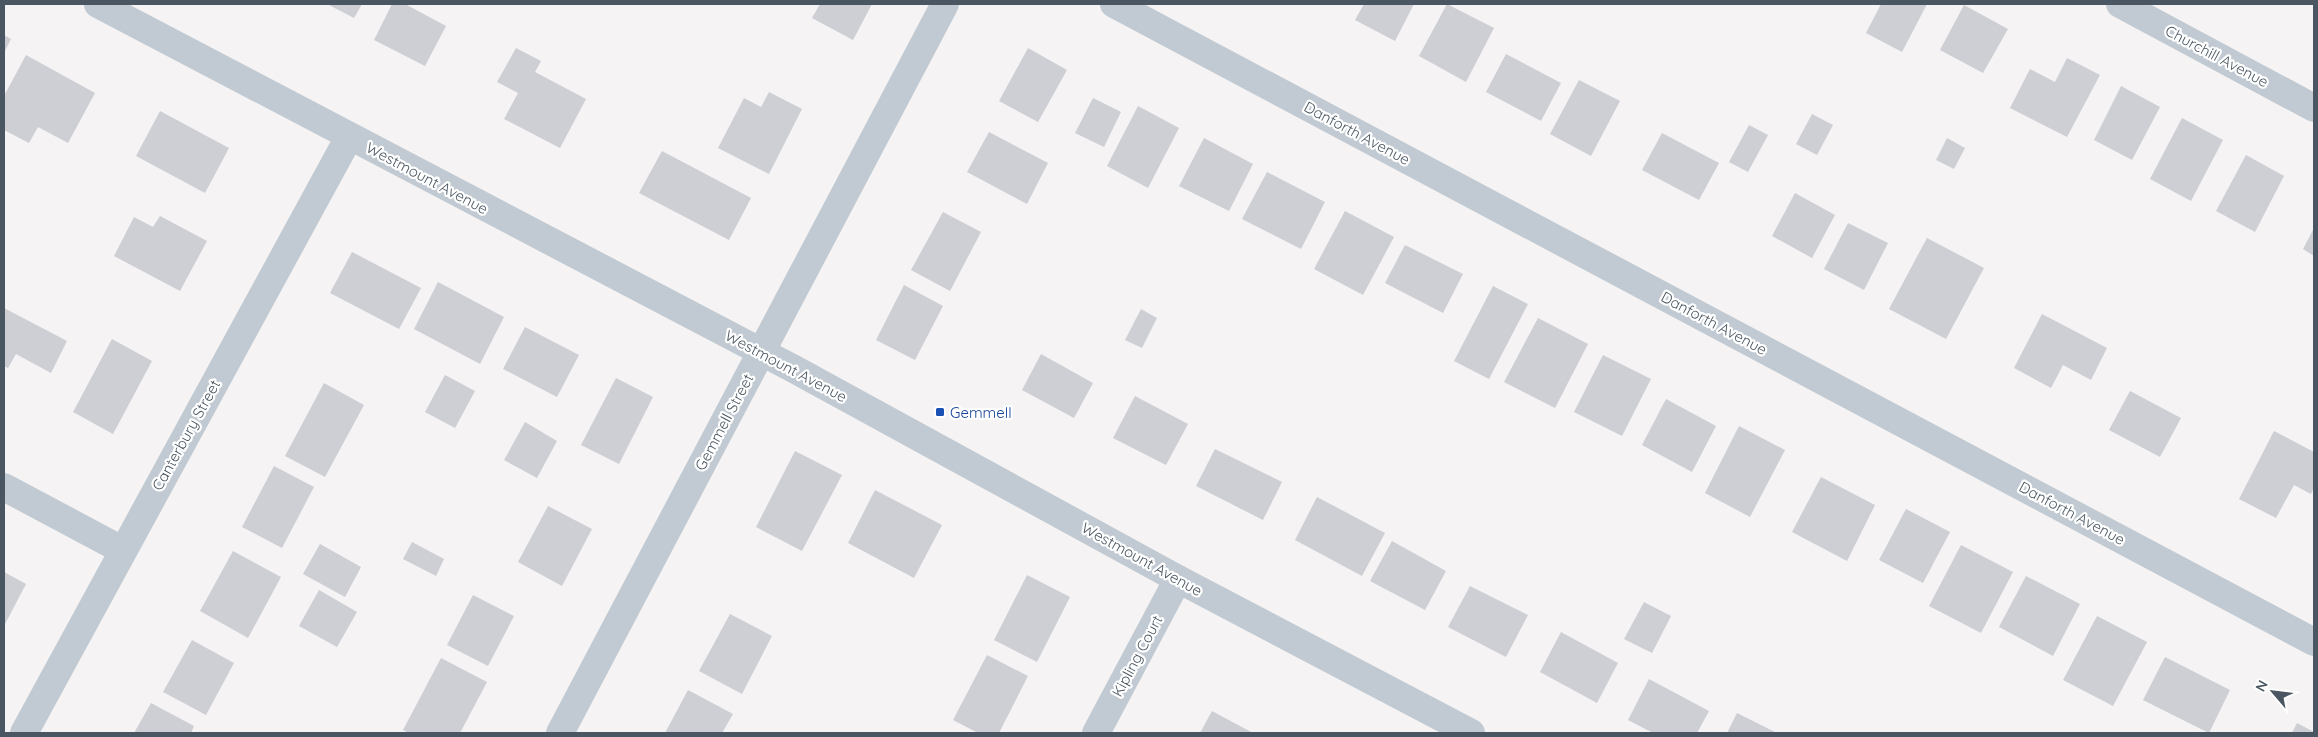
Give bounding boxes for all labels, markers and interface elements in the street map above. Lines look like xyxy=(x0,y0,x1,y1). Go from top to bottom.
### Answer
street label: Churchill Avenue xyxy=(2162,21,2272,91)
street label: Danforth Avenue xyxy=(1301,97,1413,169)
street label: Westmount Avenue xyxy=(363,138,491,218)
street label: Danforth Avenue xyxy=(1658,287,1770,359)
street label: Westmount Avenue xyxy=(722,326,850,406)
street label: Gemmell Street xyxy=(691,370,757,474)
street label: Canterbury Street xyxy=(148,376,224,494)
place label: Gemmell xyxy=(950,403,1012,422)
marker: Gemmell xyxy=(934,406,946,418)
street label: Danforth Avenue xyxy=(2016,477,2128,549)
street label: Westmount Avenue xyxy=(1078,518,1206,600)
street label: Kipling Court xyxy=(1108,612,1166,700)
north arrow xyxy=(2248,667,2298,717)
text: N xyxy=(2251,677,2272,695)

